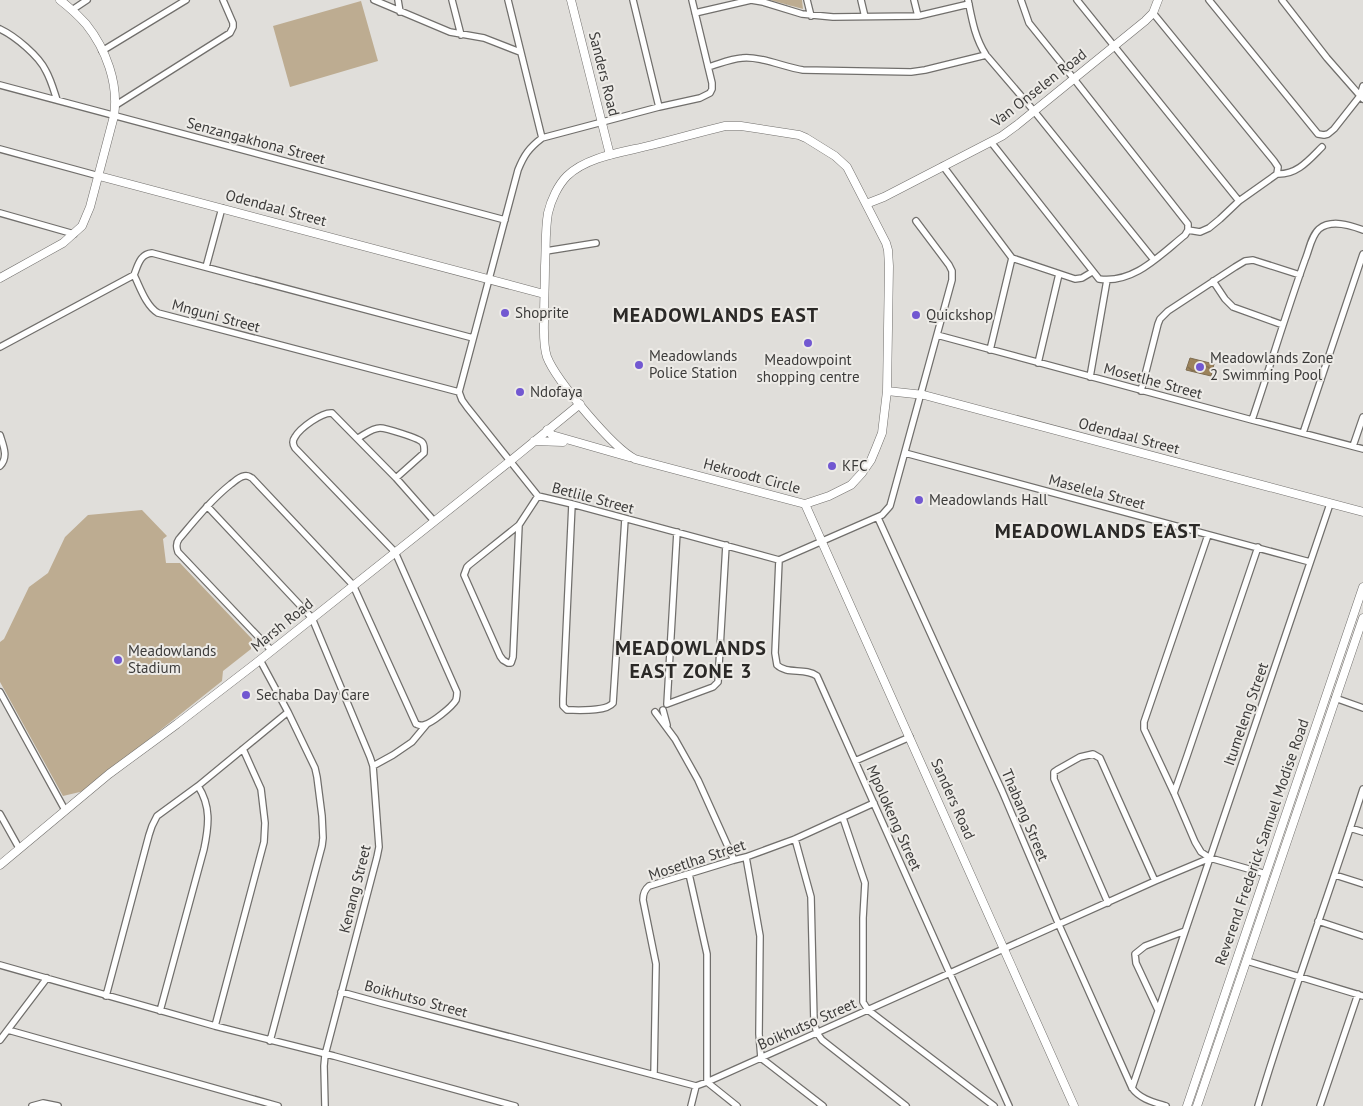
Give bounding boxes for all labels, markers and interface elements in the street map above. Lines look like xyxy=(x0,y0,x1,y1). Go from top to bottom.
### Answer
street label: Sanders Road xyxy=(585,30,624,118)
street label: Van Onselen Road xyxy=(986,44,1090,131)
street label: Senzangakhona Street xyxy=(185,113,328,168)
street label: Odendaal Street xyxy=(224,185,329,230)
street label: Mnguni Street xyxy=(170,295,262,336)
district label: MEADOWLANDS EAST xyxy=(613,302,819,328)
place label: Shoprite xyxy=(515,303,569,322)
place label: Quickshop xyxy=(926,305,993,324)
marker: Shoprite xyxy=(499,307,511,319)
marker: Quickshop xyxy=(910,309,922,321)
marker: Meadowpoint shopping centre xyxy=(802,337,814,349)
place label: Meadowlands Police Station xyxy=(649,346,737,382)
place label: Meadowlands Zone 2 Swimming Pool xyxy=(1210,348,1333,384)
place label: Meadowpoint shopping centre xyxy=(756,350,860,386)
street label: Mosetlhe Street xyxy=(1102,358,1205,403)
marker: Meadowlands Police Station xyxy=(633,359,645,371)
marker: Meadowlands Zone 2 Swimming Pool xyxy=(1194,361,1206,373)
place label: Ndofaya xyxy=(530,382,583,401)
marker: Ndofaya xyxy=(514,386,526,398)
street label: Odendaal Street xyxy=(1077,413,1182,458)
street label: Hekroodt Circle xyxy=(702,453,803,498)
place label: KFC xyxy=(842,456,867,475)
marker: KFC xyxy=(826,460,838,472)
street label: Maselela Street xyxy=(1047,469,1148,514)
street label: Betlile Street xyxy=(550,477,636,518)
place label: Meadowlands Hall xyxy=(929,490,1048,509)
marker: Meadowlands Hall xyxy=(913,494,925,506)
district label: MEADOWLANDS EAST xyxy=(995,518,1201,544)
street label: Marsh Road xyxy=(247,594,317,655)
district label: MEADOWLANDS EAST ZONE 3 xyxy=(615,635,767,684)
place label: Meadowlands Stadium xyxy=(128,641,216,677)
marker: Meadowlands Stadium xyxy=(112,654,124,666)
street label: Itumeleng Street xyxy=(1219,660,1272,768)
place label: Sechaba Day Care xyxy=(256,685,370,704)
marker: Sechaba Day Care xyxy=(240,689,252,701)
street label: Reverend Frederick Samuel Modise Road xyxy=(1210,716,1313,968)
street label: Sanders Road xyxy=(927,755,980,842)
street label: Mpolokeng Street xyxy=(863,762,926,874)
street label: Thabang Street xyxy=(998,766,1053,864)
street label: Mosetlha Street xyxy=(646,835,748,884)
street label: Kenang Street xyxy=(334,843,375,935)
street label: Boikhutso Street xyxy=(362,976,470,1021)
street label: Boikhutso Street xyxy=(754,993,859,1054)

